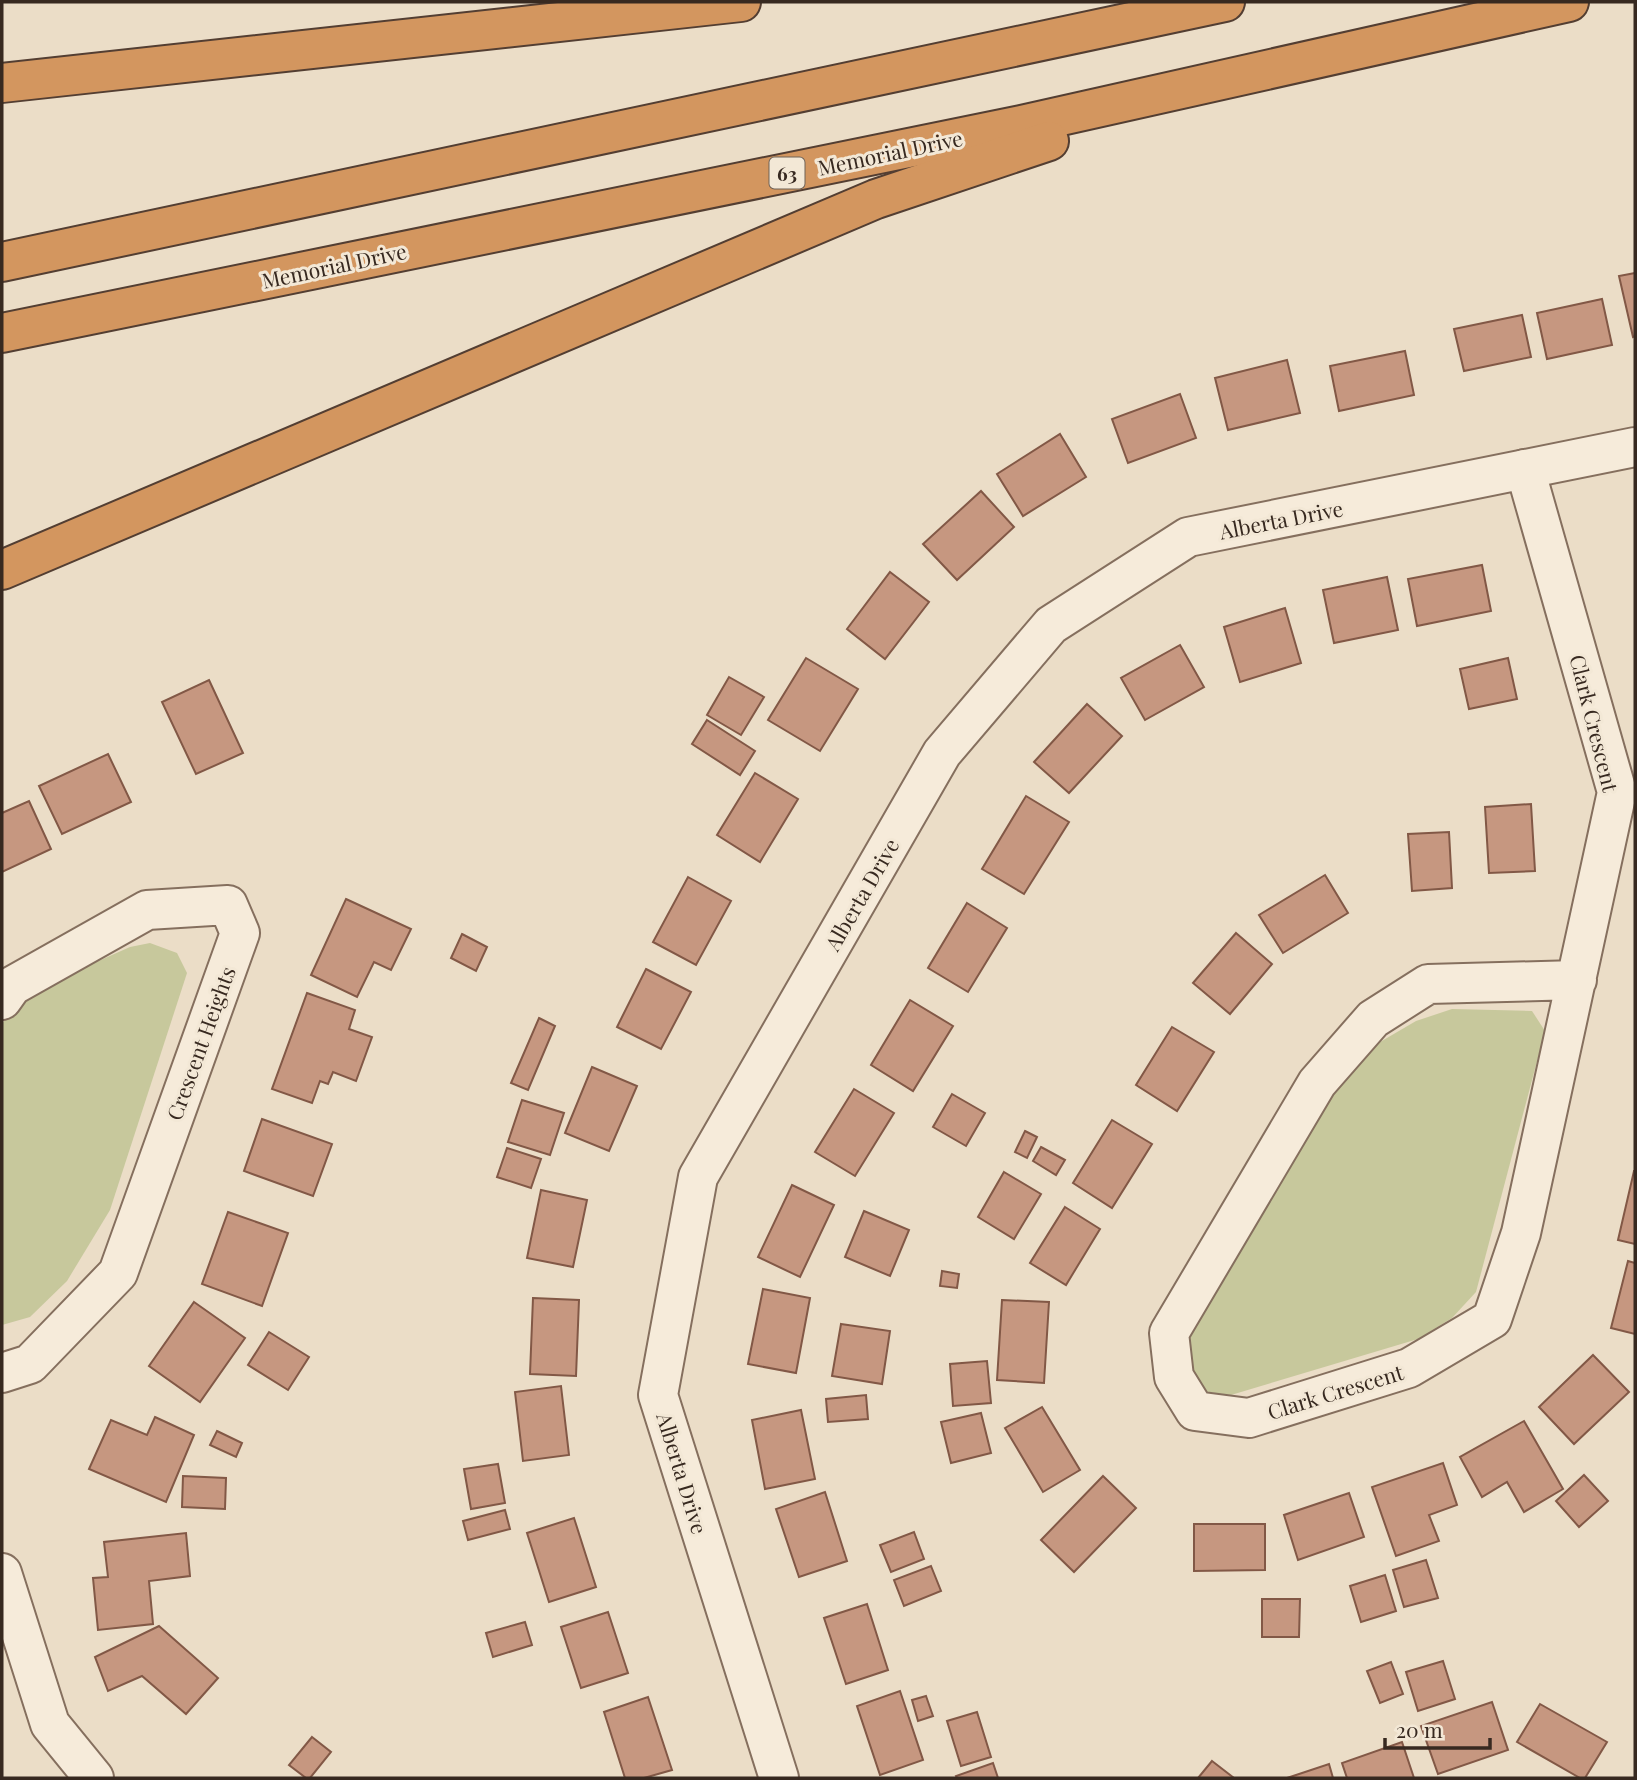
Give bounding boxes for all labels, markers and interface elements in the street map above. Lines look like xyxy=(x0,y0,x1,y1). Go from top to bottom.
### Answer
street label: Memorial Drive xyxy=(815,123,965,181)
road number: 63 xyxy=(770,158,804,188)
street label: Memorial Drive xyxy=(259,236,409,294)
street label: Alberta Drive xyxy=(1216,493,1345,545)
street label: Clark Crescent xyxy=(1564,651,1626,795)
street label: Alberta Drive xyxy=(817,833,904,956)
street label: Crescent Heights xyxy=(159,962,241,1124)
street label: Clark Crescent xyxy=(1264,1357,1407,1425)
street label: Alberta Drive xyxy=(651,1408,715,1537)
scale bar xyxy=(1385,1706,1490,1750)
text: 20 m xyxy=(1396,1715,1443,1743)

